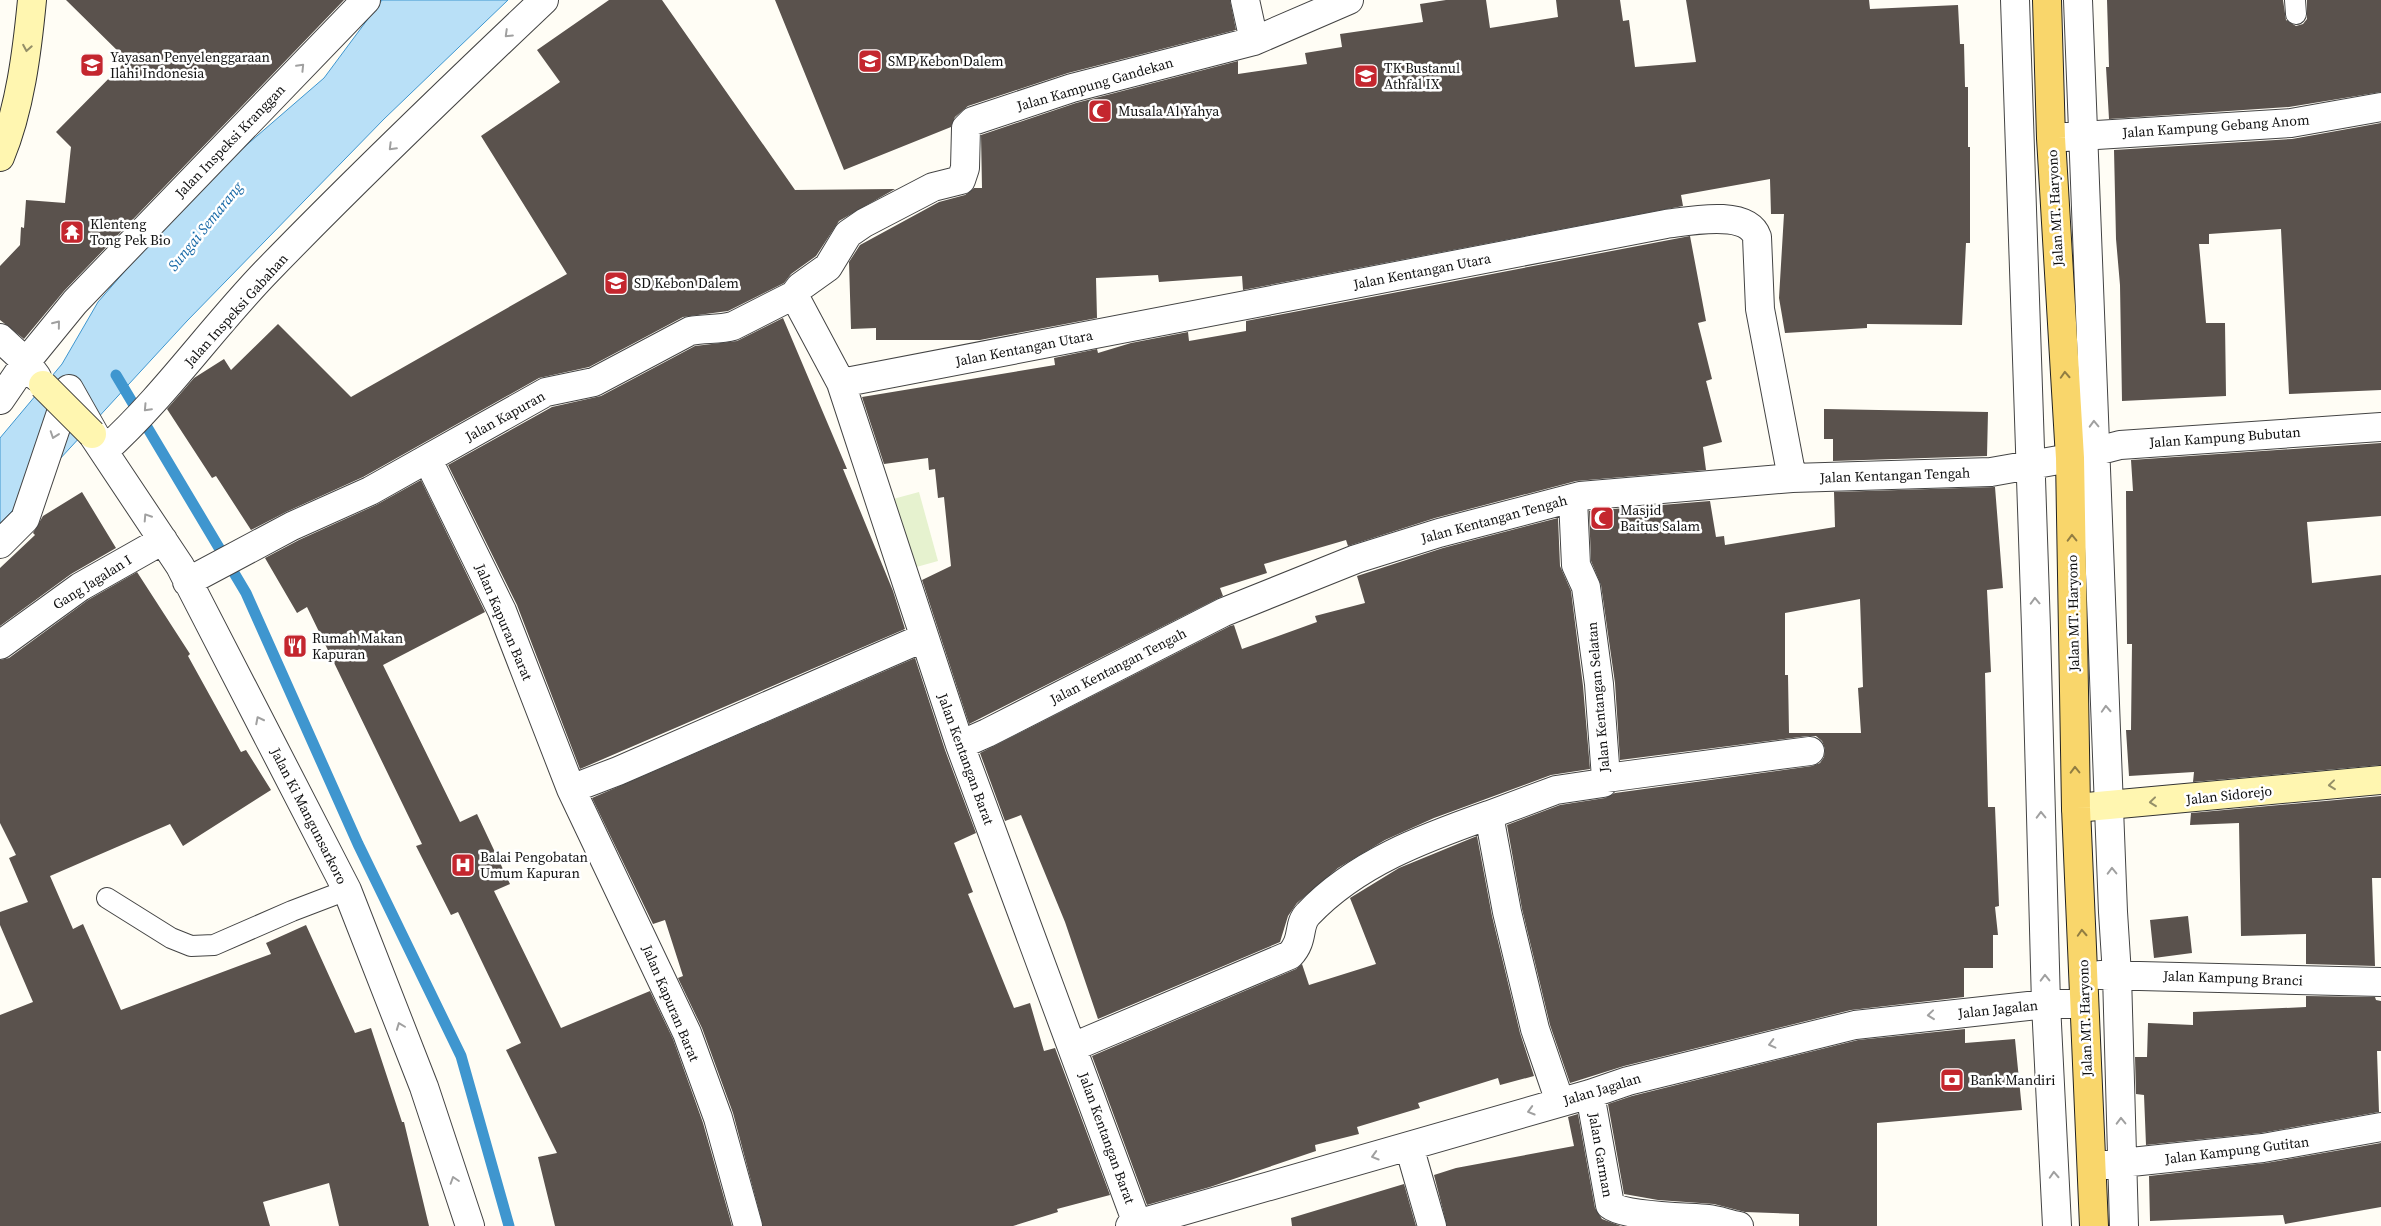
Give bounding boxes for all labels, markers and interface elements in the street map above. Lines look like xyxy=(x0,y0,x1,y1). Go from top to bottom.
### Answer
one-way arrow xyxy=(505,28,514,37)
one-way arrow xyxy=(22,44,32,53)
place label: Yayasan Penyelenggaraan Ilahi Indonesia xyxy=(110,47,271,83)
school or university icon: SMP Kebon Dalem xyxy=(857,48,883,74)
place label: SMP Kebon Dalem xyxy=(888,51,1004,71)
school or university icon: Yayasan Penyelenggaraan Ilahi Indonesia xyxy=(79,52,105,78)
street label: Jalan Kampung Gandekan xyxy=(1013,52,1176,116)
place label: TK Bustanul Athfal IX xyxy=(1384,58,1460,94)
school or university icon: TK Bustanul Athfal IX xyxy=(1353,63,1379,89)
one-way arrow xyxy=(296,64,305,73)
street label: Jalan Inspeksi Kranggan xyxy=(170,79,290,203)
mosque icon: Musala Al Yahya xyxy=(1087,98,1113,124)
place label: Musala Al Yahya xyxy=(1118,101,1220,121)
street label: Jalan Kampung Gebang Anom xyxy=(2121,109,2311,143)
one-way arrow xyxy=(389,141,398,150)
street label: Jalan MT. Haryono xyxy=(2042,149,2068,268)
water label: Sungai Semarang xyxy=(162,176,248,275)
place label: Klenteng Tong Pek Bio xyxy=(90,214,171,250)
temple icon: Klenteng Tong Pek Bio xyxy=(59,219,85,245)
street label: Jalan Kentangan Utara xyxy=(1351,248,1493,294)
street label: Jalan Inspeksi Gabahan xyxy=(179,249,293,372)
school or university icon: SD Kebon Dalem xyxy=(603,270,629,296)
place label: SD Kebon Dalem xyxy=(634,273,739,293)
one-way arrow xyxy=(51,321,59,330)
street label: Jalan Kentangan Utara xyxy=(953,325,1095,371)
one-way arrow xyxy=(2059,371,2070,379)
street label: Jalan Kapuran xyxy=(461,386,549,447)
one-way arrow xyxy=(144,403,153,412)
one-way arrow xyxy=(2088,420,2099,428)
street label: Jalan Kampung Bubutan xyxy=(2148,422,2302,452)
one-way arrow xyxy=(50,430,60,439)
street label: Jalan Kentangan Tengah xyxy=(1818,462,1971,488)
street label: Jalan Kentangan Tengah xyxy=(1418,490,1569,548)
place label: Masjid Baitus Salam xyxy=(1620,500,1701,536)
mosque icon: Masjid Baitus Salam xyxy=(1589,505,1615,531)
one-way arrow xyxy=(144,513,154,522)
one-way arrow xyxy=(2067,533,2077,541)
street label: Gang Jagalan I xyxy=(49,550,135,614)
street label: Jalan MT. Haryono xyxy=(2062,554,2084,673)
street label: Jalan Kapuran Barat xyxy=(470,560,538,684)
one-way arrow xyxy=(2030,596,2041,604)
street label: Jalan Kentangan Selatan xyxy=(1581,621,1615,774)
street label: Jalan Kentangan Tengah xyxy=(1045,623,1190,710)
place label: Rumah Makan Kapuran xyxy=(312,628,404,664)
restaurant icon: Rumah Makan Kapuran xyxy=(282,633,308,659)
street label: Jalan Kentangan Barat xyxy=(933,690,999,828)
one-way arrow xyxy=(2101,704,2111,712)
one-way arrow xyxy=(255,717,265,726)
street label: Jalan Ki Mangunsarkoro xyxy=(265,743,352,888)
one-way arrow xyxy=(2070,766,2081,774)
one-way arrow xyxy=(2328,779,2336,790)
street label: Jalan Sidorejo xyxy=(2184,781,2273,810)
one-way arrow xyxy=(2149,796,2157,807)
one-way arrow xyxy=(2036,811,2046,819)
place label: Balai Pengobatan Umum Kapuran xyxy=(480,847,589,883)
hospital icon: Balai Pengobatan Umum Kapuran xyxy=(450,852,476,878)
one-way arrow xyxy=(2107,867,2117,874)
one-way arrow xyxy=(2077,928,2088,936)
street label: Jalan Kapuran Barat xyxy=(637,941,705,1065)
street label: Jalan MT. Haryono xyxy=(2073,959,2097,1078)
street label: Jalan Kampung Branci xyxy=(2162,966,2303,990)
one-way arrow xyxy=(2040,974,2050,982)
street label: Jalan Jagalan xyxy=(1956,995,2040,1023)
one-way arrow xyxy=(1927,1009,1935,1020)
one-way arrow xyxy=(396,1023,406,1031)
one-way arrow xyxy=(1767,1038,1776,1049)
bank icon: Bank Mandiri xyxy=(1939,1067,1965,1093)
street label: Jalan Jagalan xyxy=(1560,1068,1644,1111)
street label: Jalan Kentangan Barat xyxy=(1074,1069,1140,1207)
place label: Bank Mandiri xyxy=(1970,1070,2055,1090)
one-way arrow xyxy=(1527,1105,1535,1115)
street label: Jalan Garman xyxy=(1584,1110,1618,1199)
one-way arrow xyxy=(2116,1116,2126,1124)
street label: Jalan Kampung Gutitan xyxy=(2163,1131,2311,1169)
one-way arrow xyxy=(1371,1151,1379,1161)
one-way arrow xyxy=(2049,1171,2060,1179)
one-way arrow xyxy=(450,1176,460,1184)

